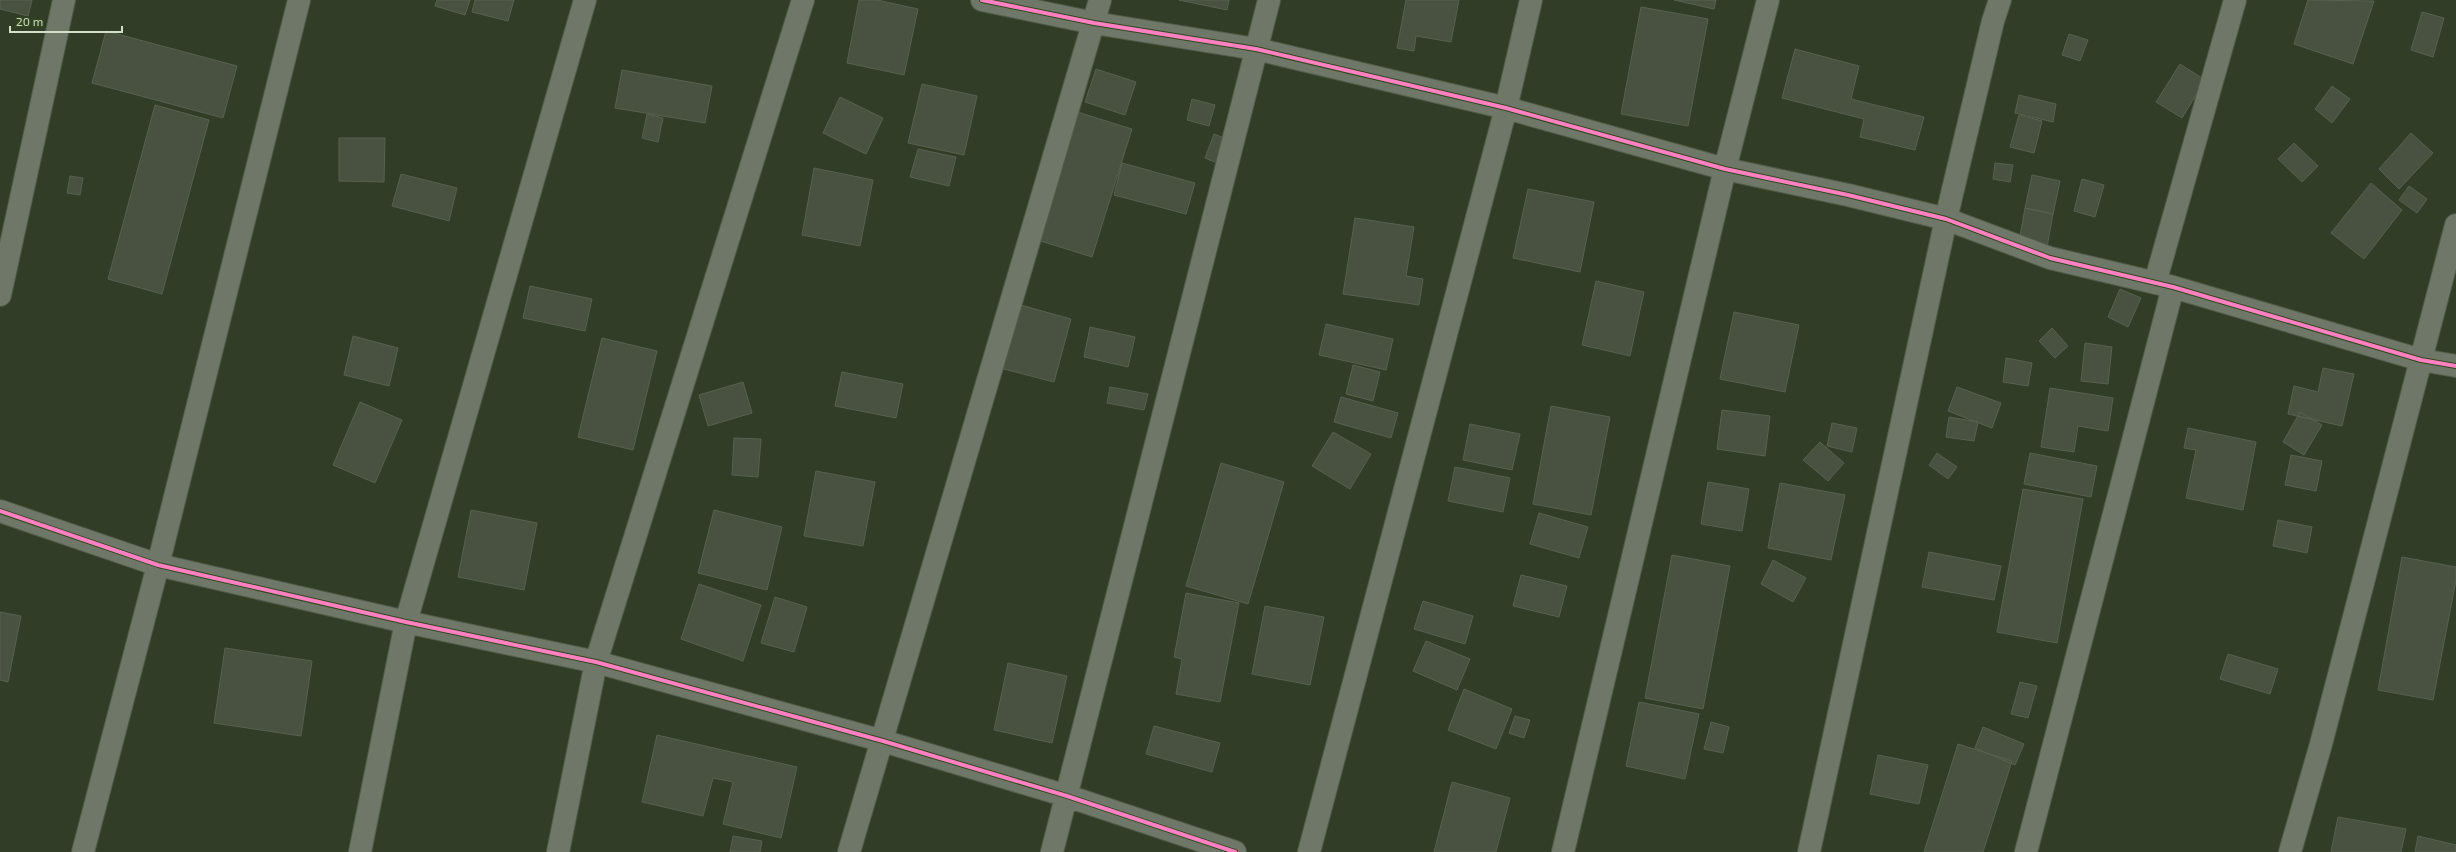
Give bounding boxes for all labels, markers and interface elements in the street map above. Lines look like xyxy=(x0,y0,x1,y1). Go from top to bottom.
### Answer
scale bar xyxy=(10,8,122,34)
text: 20 m xyxy=(16,14,43,28)

